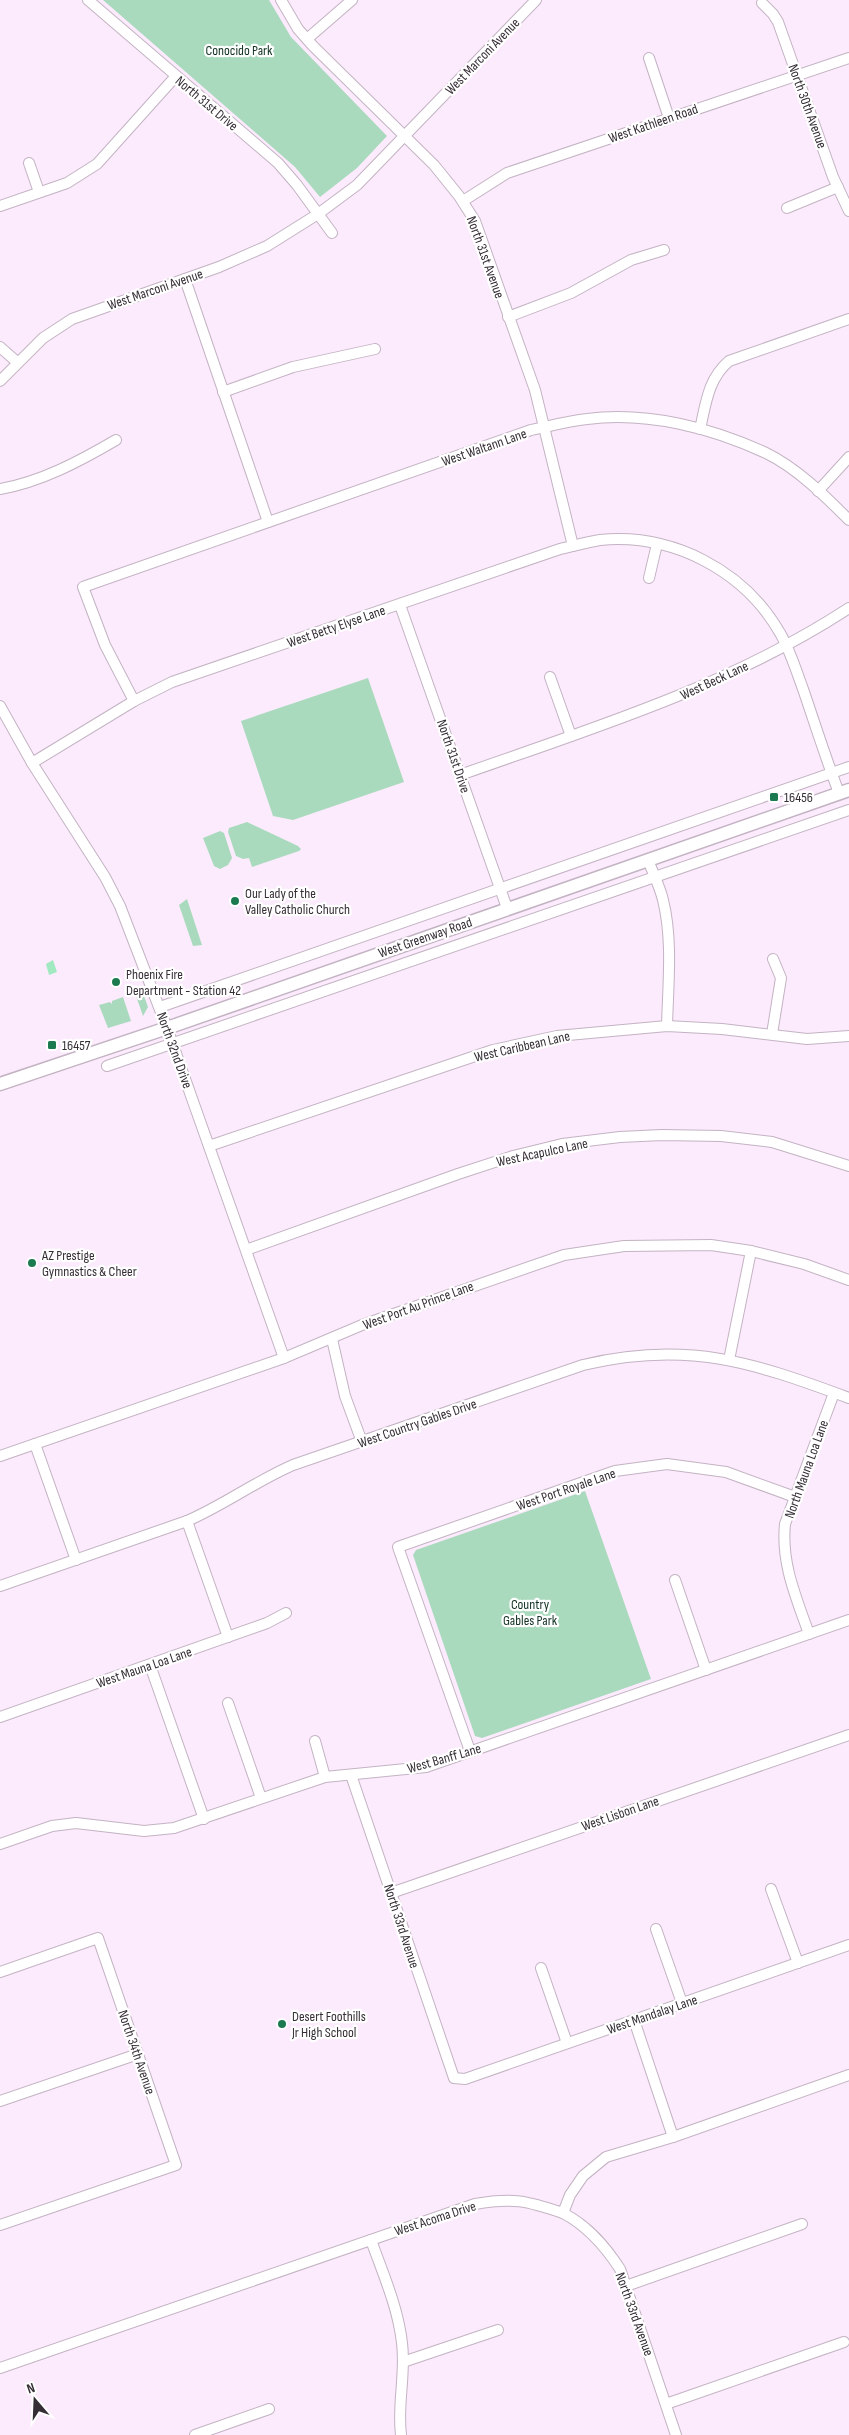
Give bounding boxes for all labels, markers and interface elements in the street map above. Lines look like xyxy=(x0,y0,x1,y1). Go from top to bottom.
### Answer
street label: West Marconi Avenue xyxy=(442,14,523,98)
park label: Conocido Park xyxy=(206,42,273,59)
street label: North 30th Avenue xyxy=(784,62,831,151)
street label: North 31st Drive xyxy=(172,72,241,134)
street label: West Kathleen Road xyxy=(606,100,700,147)
street label: North 31st Avenue xyxy=(463,214,508,301)
street label: West Marconi Avenue xyxy=(105,265,205,314)
street label: West Waltann Lane xyxy=(439,425,529,470)
street label: West Betty Elyse Lane xyxy=(285,602,388,651)
street label: West Beck Lane xyxy=(677,657,751,704)
street label: North 31st Drive xyxy=(433,717,474,795)
place label: 16456 xyxy=(784,789,813,806)
marker: 16456 xyxy=(768,791,780,803)
place label: Our Lady of the Valley Catholic Church xyxy=(245,885,350,918)
marker: Our Lady of the Valley Catholic Church xyxy=(229,895,241,907)
street label: West Greenway Road xyxy=(376,913,474,961)
place label: Phoenix Fire Department - Station 42 xyxy=(126,966,241,999)
marker: Phoenix Fire Department - Station 42 xyxy=(110,976,122,988)
street label: North 32nd Drive xyxy=(153,1010,196,1091)
street label: West Caribbean Lane xyxy=(473,1027,572,1066)
place label: 16457 xyxy=(62,1037,91,1054)
marker: 16457 xyxy=(46,1039,58,1051)
street label: West Acapulco Lane xyxy=(495,1135,589,1170)
place label: AZ Prestige Gymnastics & Cheer xyxy=(41,1247,137,1280)
marker: AZ Prestige Gymnastics & Cheer xyxy=(26,1257,38,1269)
street label: West Port Au Prince Lane xyxy=(360,1278,476,1333)
street label: West Country Gables Drive xyxy=(356,1395,479,1452)
street label: North Mauna Loa Lane xyxy=(781,1418,832,1521)
street label: West Port Royale Lane xyxy=(514,1465,618,1514)
park label: Country Gables Park xyxy=(503,1596,558,1629)
street label: West Mauna Loa Lane xyxy=(94,1643,194,1692)
street label: West Banff Lane xyxy=(405,1740,483,1777)
street label: West Lisbon Lane xyxy=(579,1792,661,1835)
street label: North 33rd Avenue xyxy=(380,1882,423,1970)
street label: West Mandalay Lane xyxy=(605,1991,700,2038)
street label: North 34th Avenue xyxy=(114,2008,159,2097)
place label: Desert Foothills Jr High School xyxy=(291,2008,366,2041)
marker: Desert Foothills Jr High School xyxy=(276,2018,288,2030)
street label: West Acoma Drive xyxy=(392,2197,478,2240)
street label: North 33rd Avenue xyxy=(612,2270,657,2358)
north arrow xyxy=(10,2375,60,2425)
text: N xyxy=(25,2379,37,2397)

